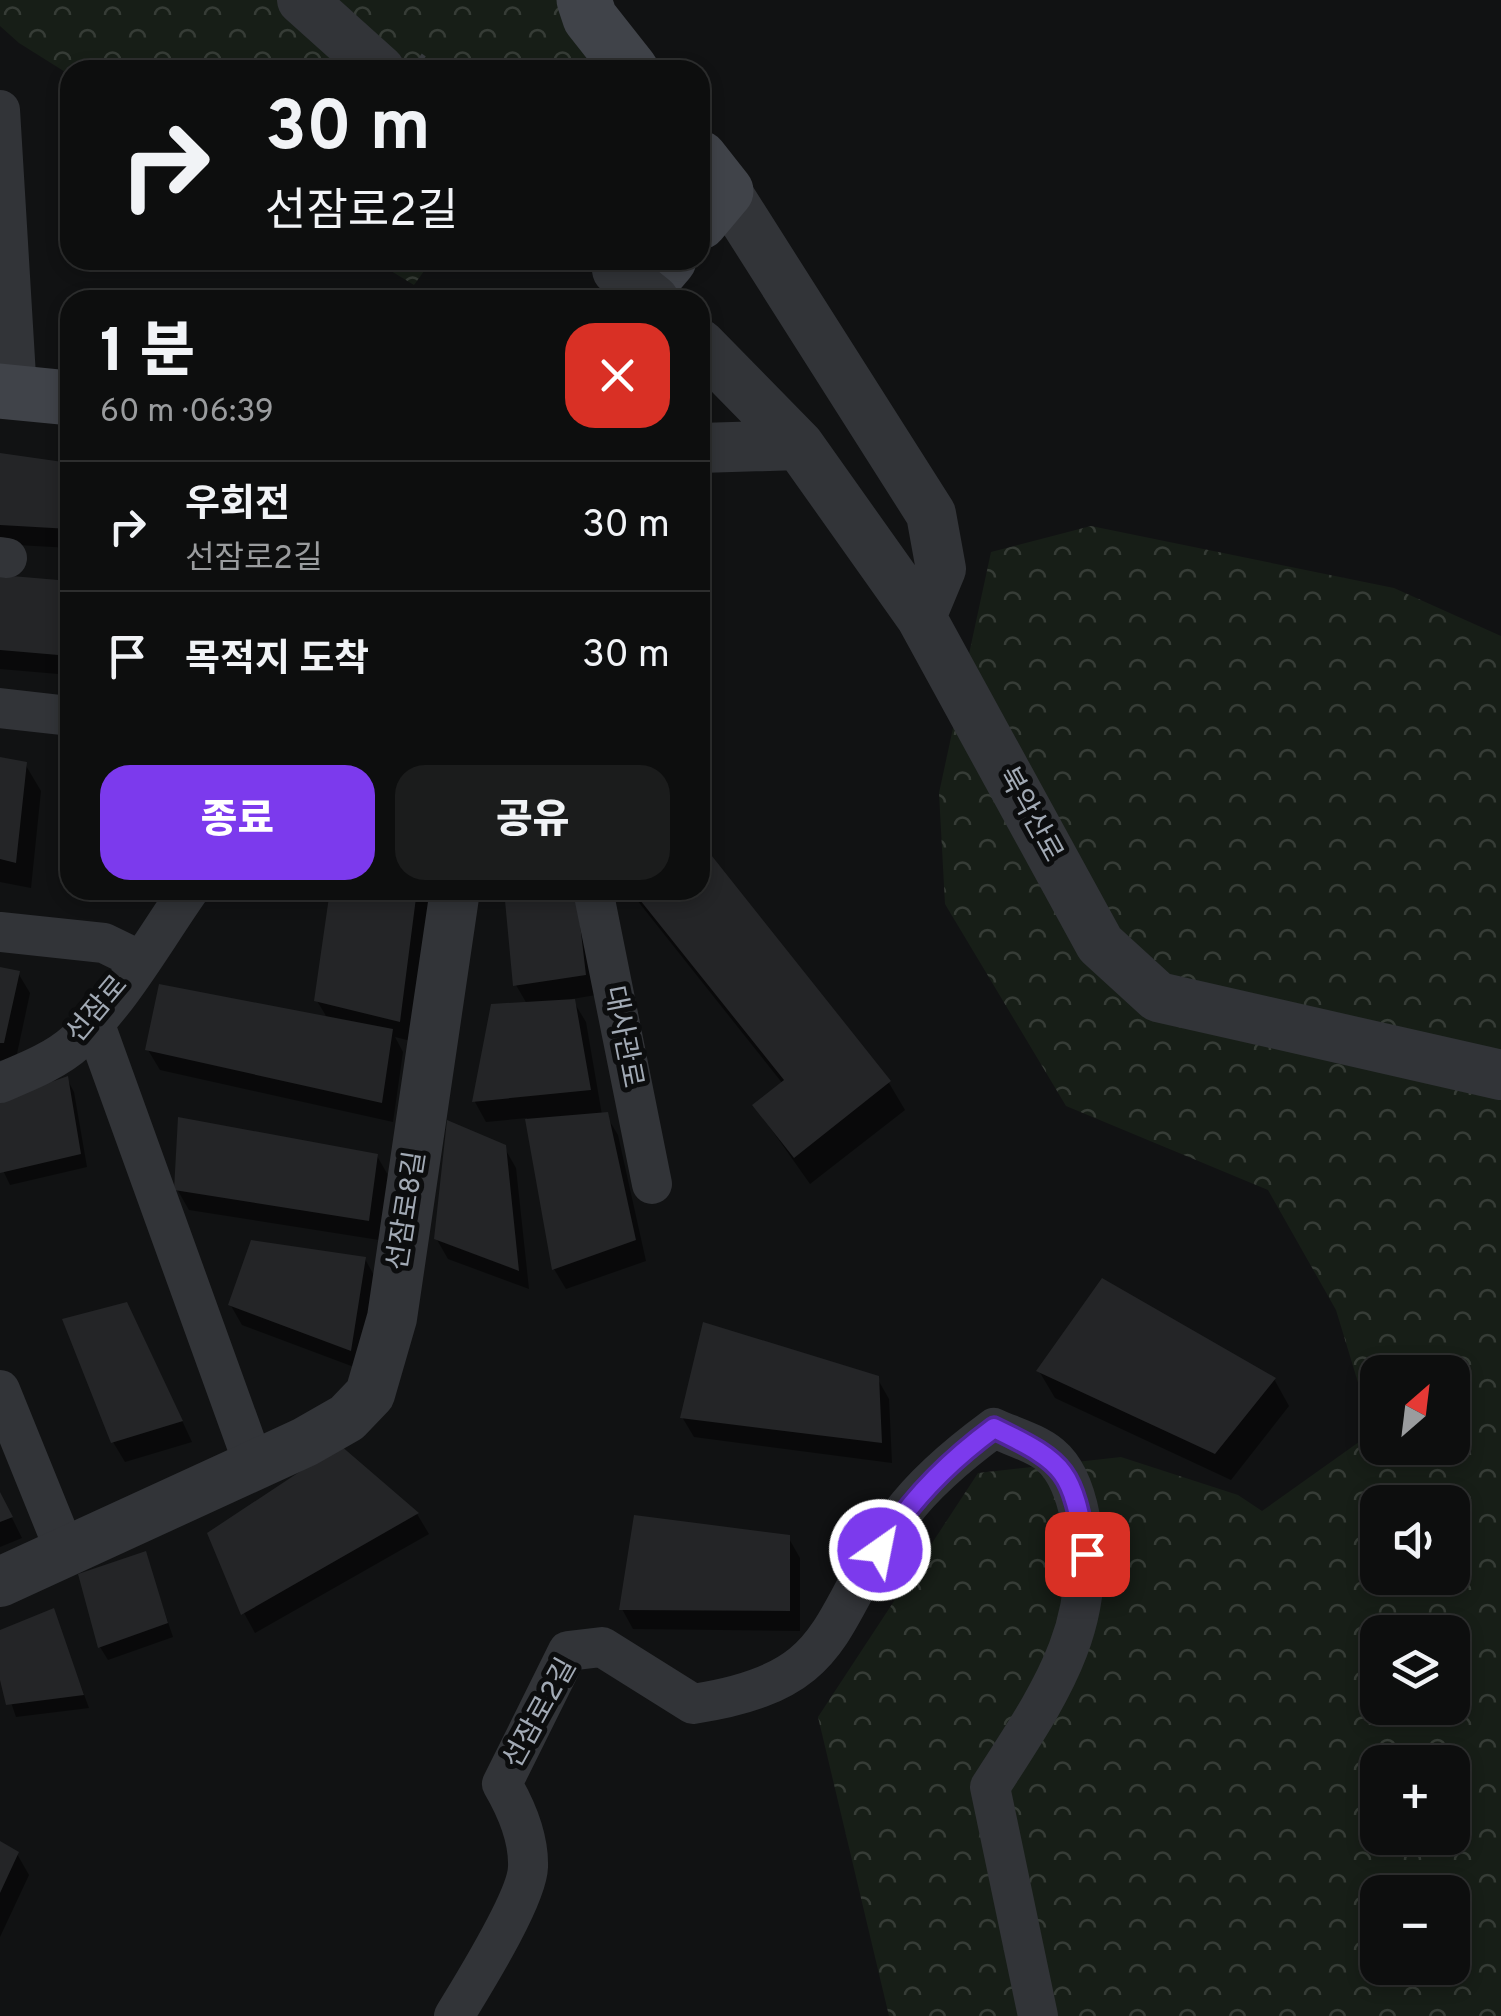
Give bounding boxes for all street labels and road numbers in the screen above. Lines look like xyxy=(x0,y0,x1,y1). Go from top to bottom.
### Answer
street label: 북악산로 xyxy=(988,761,1070,869)
street label: 선잠로 xyxy=(59,969,137,1051)
street label: 대사관로 xyxy=(594,983,650,1091)
street label: 선잠로8길 xyxy=(381,1149,435,1273)
street label: 선잠로2길 xyxy=(496,1653,586,1775)

